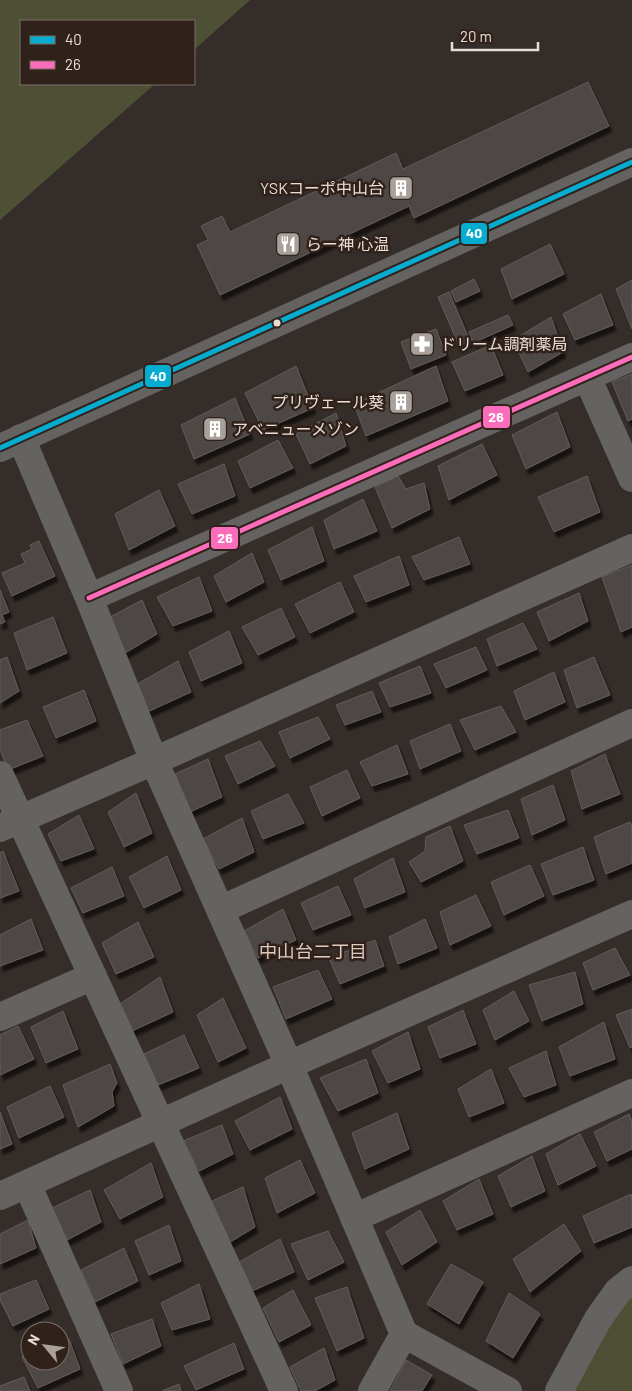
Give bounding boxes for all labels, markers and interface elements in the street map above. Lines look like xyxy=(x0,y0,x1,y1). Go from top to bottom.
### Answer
legend xyxy=(20,20,195,85)
scale bar xyxy=(452,20,538,52)
text: 20 m xyxy=(460,27,492,45)
text: 40 xyxy=(65,30,82,48)
text: 26 xyxy=(65,55,81,73)
building icon: YSKコーポ中山台 xyxy=(388,175,414,201)
place label: YSKコーポ中山台 xyxy=(260,178,384,197)
line badge: 40 xyxy=(460,222,488,245)
text: 40 xyxy=(466,224,482,241)
restaurant icon: らー神 心温 xyxy=(275,231,301,257)
place label: らー神 心温 xyxy=(306,234,389,253)
unlabelled marker xyxy=(272,318,282,328)
pharmacy icon: ドリーム調剤薬局 xyxy=(409,331,435,357)
place label: ドリーム調剤薬局 xyxy=(440,334,568,353)
line badge: 40 xyxy=(144,364,172,388)
text: 40 xyxy=(150,367,166,384)
building icon: プリヴェール葵 xyxy=(388,389,414,415)
place label: プリヴェール葵 xyxy=(272,392,384,411)
line badge: 26 xyxy=(482,405,511,429)
text: 26 xyxy=(488,408,504,425)
building icon: アベニューメゾン xyxy=(202,416,228,442)
place label: アベニューメゾン xyxy=(232,419,359,438)
line badge: 26 xyxy=(210,526,239,550)
text: 26 xyxy=(217,529,233,546)
district label: 中山台二丁目 xyxy=(259,940,367,962)
north arrow xyxy=(20,1321,70,1371)
text: N xyxy=(24,1331,43,1348)

